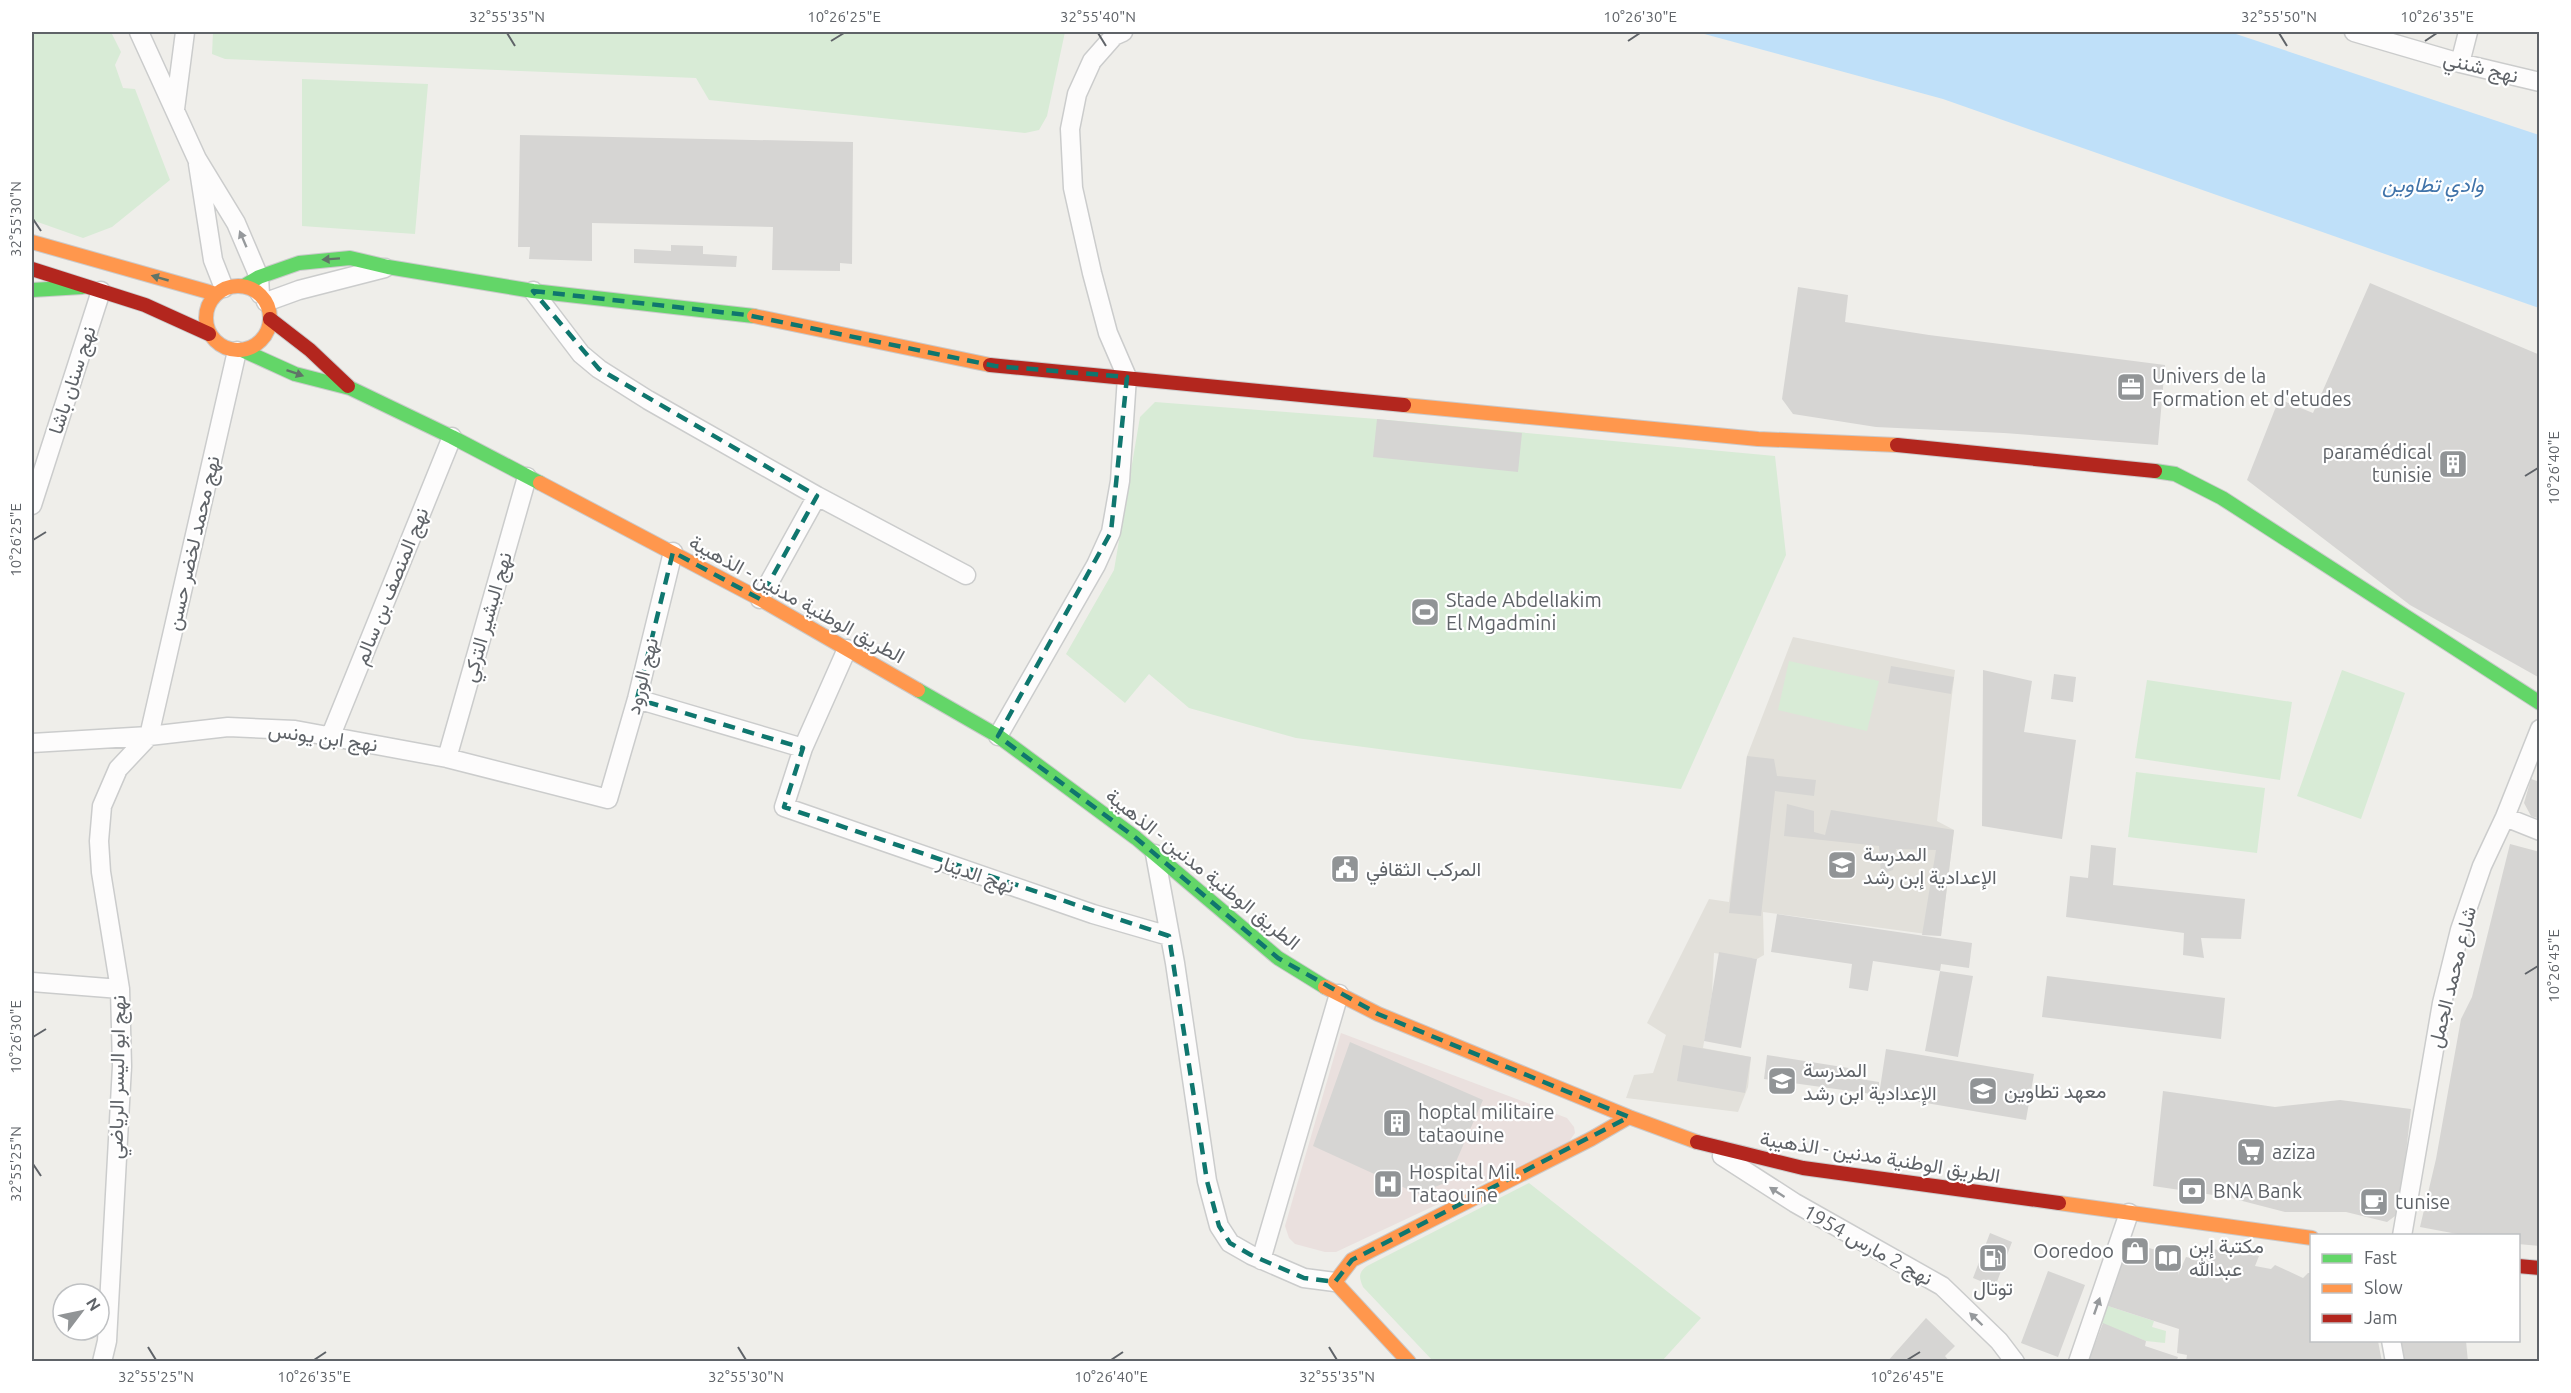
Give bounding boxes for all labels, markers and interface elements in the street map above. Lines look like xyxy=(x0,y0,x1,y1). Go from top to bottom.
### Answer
text: 32°55'35"N xyxy=(469,8,545,25)
text: 10°26'25"E xyxy=(807,8,881,25)
text: 32°55'40"N xyxy=(1060,8,1136,25)
text: 10°26'30"E xyxy=(1603,8,1677,25)
text: 32°55'50"N xyxy=(2241,8,2317,25)
text: 10°26'35"E xyxy=(2400,8,2474,25)
street label: نهج شنني xyxy=(2440,46,2521,93)
water label: وادي تطاوين xyxy=(2382,172,2485,202)
text: 32°55'30"N xyxy=(7,181,24,257)
one-way arrow xyxy=(238,230,247,248)
one-way arrow xyxy=(321,254,340,263)
one-way arrow xyxy=(151,273,169,282)
street label: نهج سنان باشا xyxy=(43,323,103,438)
place label: Univers de la Formation et d'etudes xyxy=(2152,364,2351,410)
one-way arrow xyxy=(286,369,304,378)
office icon: Univers de la Formation et d'etudes xyxy=(2115,371,2147,403)
text: 10°26'40"E xyxy=(2545,431,2562,505)
place label: paramédical tunisie xyxy=(2323,440,2432,486)
building icon: paramédical tunisie xyxy=(2437,448,2469,480)
street label: نهج محمد لخضر حسن xyxy=(161,453,227,633)
text: 10°26'25"E xyxy=(7,503,24,577)
street label: نهج المنصف بن سالم xyxy=(349,504,435,669)
street label: الطريق الوطنية مدنين - الذهيبة xyxy=(684,530,909,669)
street label: نهج البشير التركي xyxy=(457,549,522,686)
place label: Stade Abdelاakim El Mgadmini xyxy=(1446,588,1602,634)
sports icon: Stade Abdelاakim El Mgadmini xyxy=(1409,596,1441,628)
street label: نهج الورود xyxy=(621,635,665,717)
street label: نهج ابن يونس xyxy=(266,717,379,759)
street label: الطريق الوطنية مدنين - الذهيبة xyxy=(1100,783,1305,956)
place label: المدرسة الإعدادية إبن رشد xyxy=(1863,842,1997,890)
street label: نهج الدينار xyxy=(933,849,1018,900)
school or university icon: المدرسة الإعدادية إبن رشد xyxy=(1826,849,1858,881)
public building icon: المركب الثقافي xyxy=(1329,853,1361,885)
place label: المركب الثقافي xyxy=(1366,857,1481,886)
street label: شارع محمد الجمل xyxy=(2423,904,2483,1051)
text: 10°26'45"E xyxy=(2545,929,2562,1003)
street label: نهج ابو اليسر الرياضي xyxy=(104,995,135,1159)
text: 10°26'30"E xyxy=(7,1000,24,1074)
place label: المدرسة الإعدادية ابن رشد xyxy=(1803,1058,1937,1106)
school or university icon: المدرسة الإعدادية ابن رشد xyxy=(1766,1065,1798,1097)
school or university icon: معهد تطاوين xyxy=(1967,1075,1999,1107)
place label: معهد تطاوين xyxy=(2004,1079,2106,1104)
place label: hoptal militaire tataouine xyxy=(1418,1100,1555,1146)
building icon: hoptal militaire tataouine xyxy=(1381,1107,1413,1139)
text: 32°55'25"N xyxy=(7,1126,24,1202)
street label: الطريق الوطنية مدنين - الذهيبة xyxy=(1758,1126,2002,1189)
supermarket icon: aziza xyxy=(2235,1136,2267,1168)
place label: aziza xyxy=(2272,1140,2316,1163)
place label: Hospital Mil. Tataouine xyxy=(1409,1160,1520,1206)
hospital icon: Hospital Mil. Tataouine xyxy=(1372,1168,1404,1200)
bank icon: BNA Bank xyxy=(2176,1175,2208,1207)
place label: BNA Bank xyxy=(2213,1179,2302,1202)
one-way arrow xyxy=(1769,1186,1785,1197)
cafe icon: tunise xyxy=(2358,1186,2390,1218)
place label: tunise xyxy=(2395,1190,2450,1213)
street label: نهج 2 مارس 1954 xyxy=(1798,1199,1937,1292)
place label: مكتبة إبن عبدالله xyxy=(2189,1234,2264,1281)
legend xyxy=(2310,1234,2520,1342)
shop icon: Ooredoo xyxy=(2119,1235,2151,1267)
place label: Ooredoo xyxy=(2033,1239,2114,1262)
fuel station icon: توتال xyxy=(1977,1242,2009,1274)
library icon: مكتبة إبن عبدالله xyxy=(2152,1242,2184,1274)
text: Fast xyxy=(2364,1247,2397,1267)
place label: توتال xyxy=(1973,1276,2013,1301)
text: Slow xyxy=(2364,1277,2403,1297)
north arrow xyxy=(51,1282,111,1342)
text: N xyxy=(83,1294,105,1314)
one-way arrow xyxy=(2093,1297,2103,1315)
text: Jam xyxy=(2364,1307,2398,1327)
one-way arrow xyxy=(1969,1312,1983,1326)
text: 32°55'25"N xyxy=(118,1368,194,1385)
text: 10°26'35"E xyxy=(277,1368,351,1385)
text: 32°55'30"N xyxy=(708,1368,784,1385)
text: 10°26'40"E xyxy=(1074,1368,1148,1385)
text: 32°55'35"N xyxy=(1299,1368,1375,1385)
text: 10°26'45"E xyxy=(1870,1368,1944,1385)

